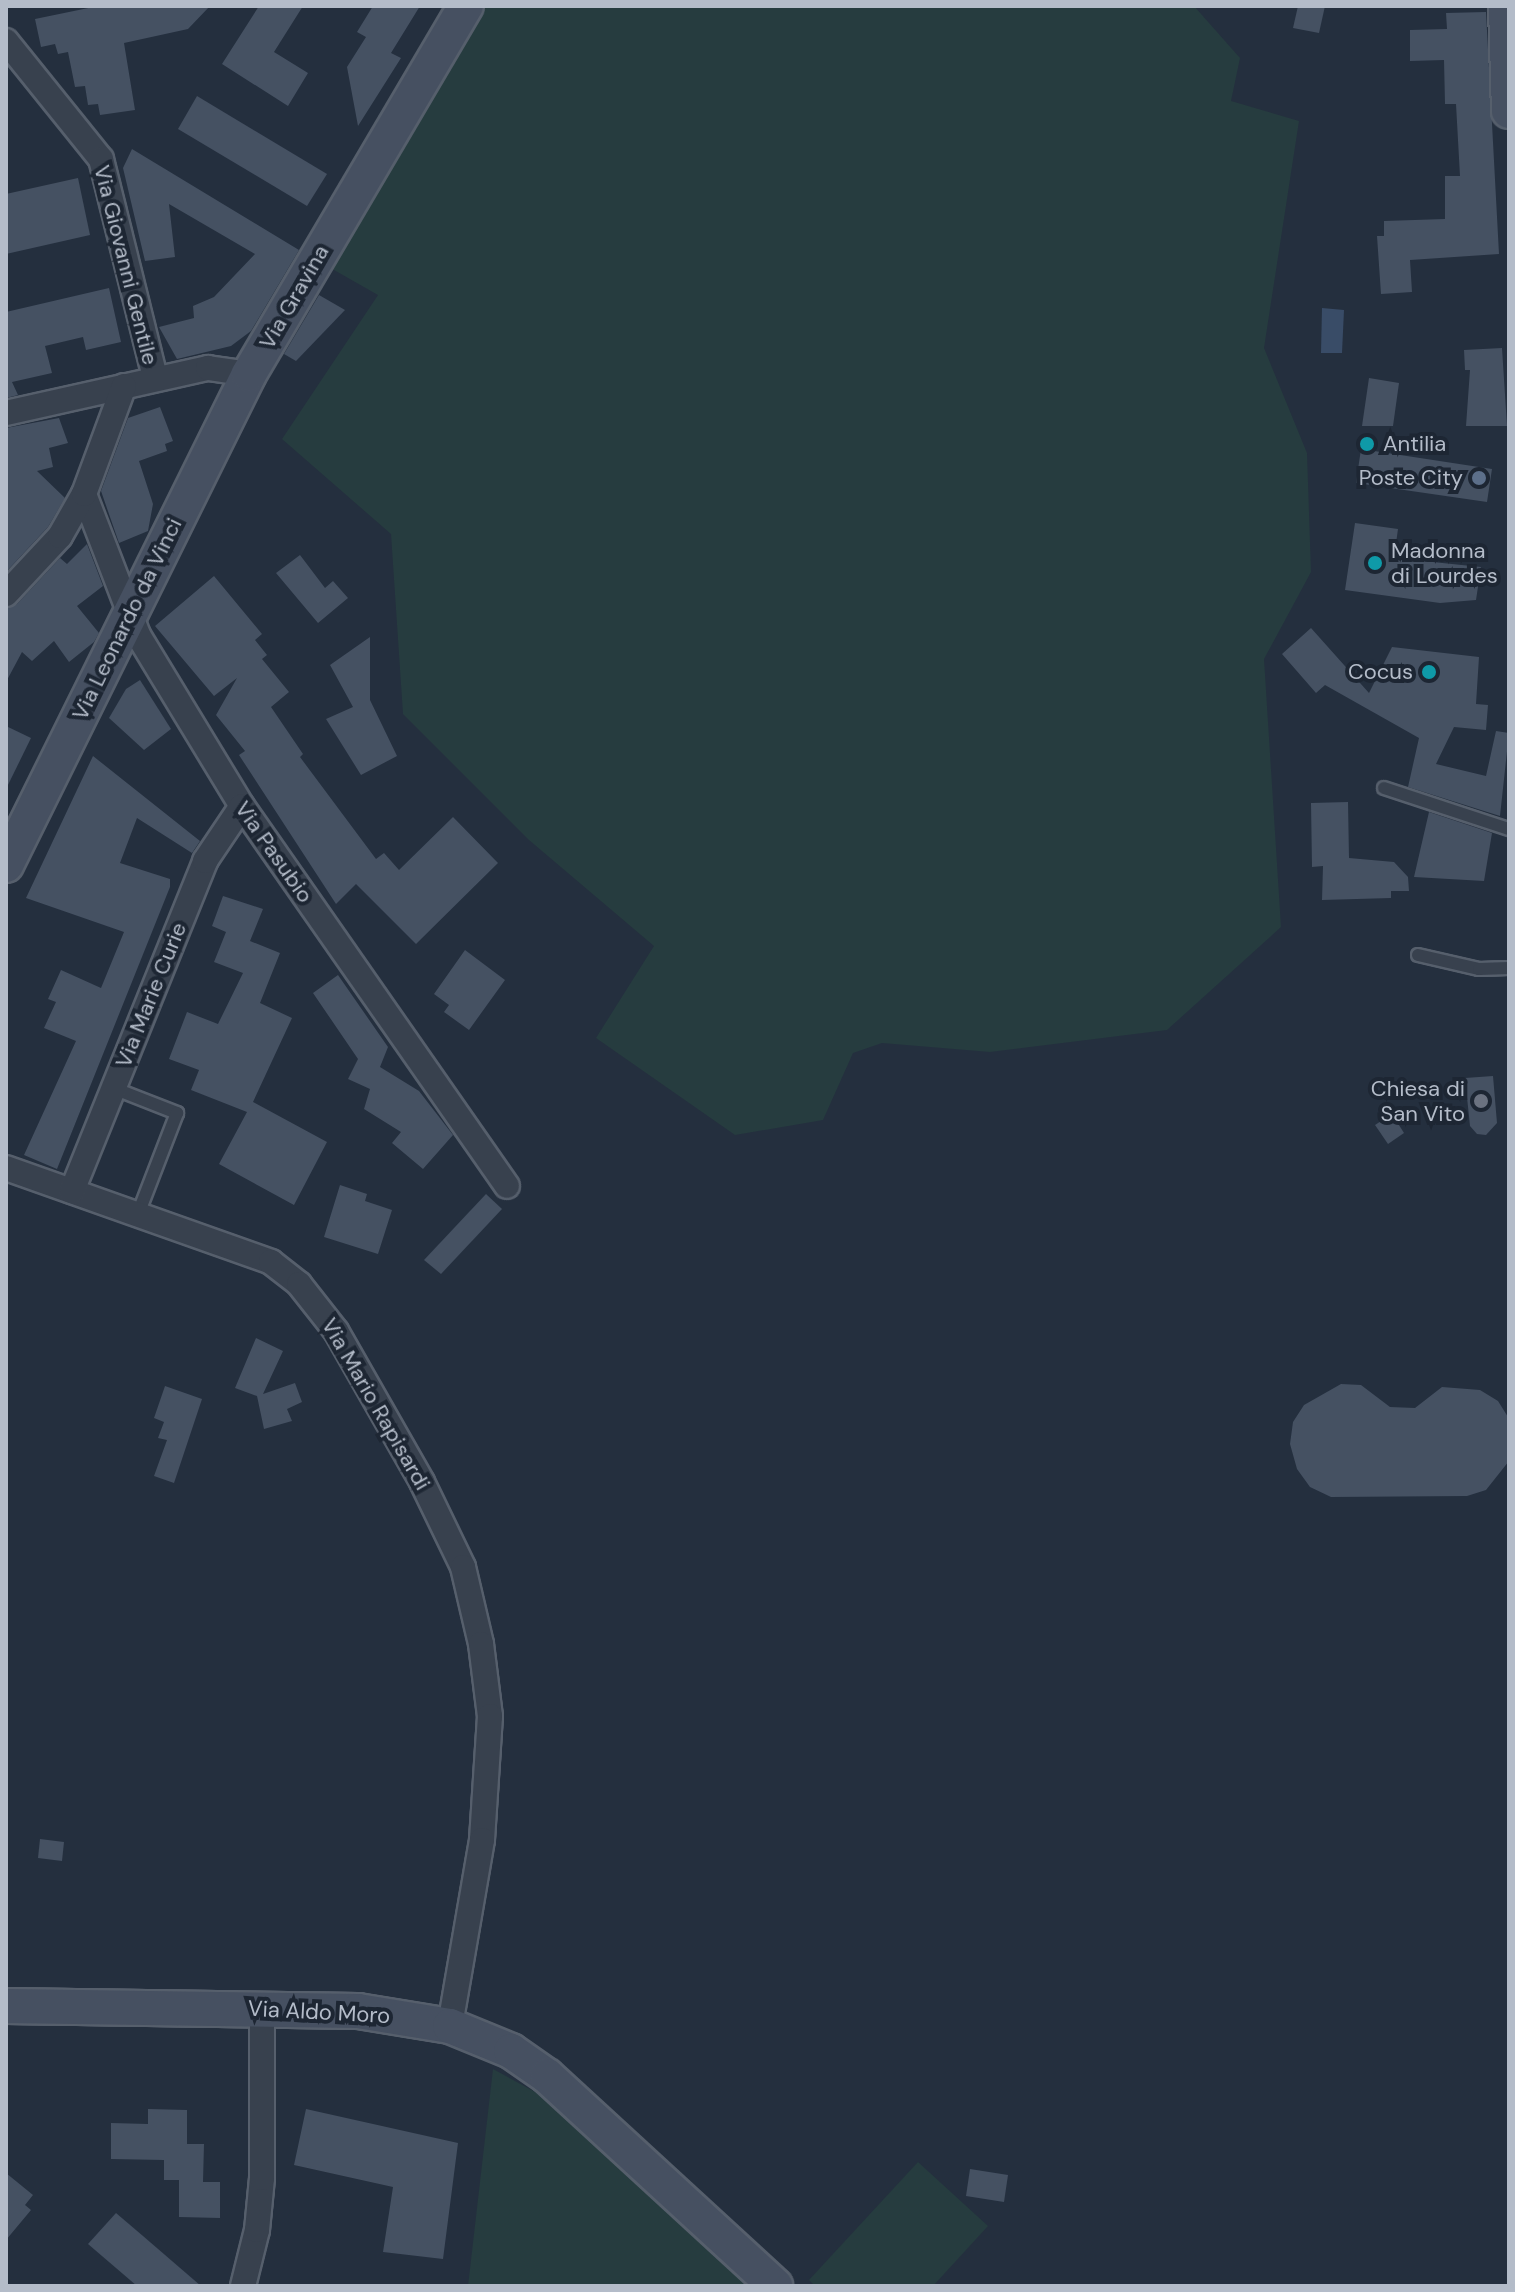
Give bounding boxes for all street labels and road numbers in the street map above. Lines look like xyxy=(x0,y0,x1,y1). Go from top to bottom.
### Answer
street label: Via Giovanni Gentile xyxy=(88,162,164,368)
street label: Via Gravina xyxy=(254,240,334,354)
street label: Via Leonardo da Vinci xyxy=(67,514,187,724)
street label: Via Pasubio xyxy=(229,796,319,908)
street label: Via Marie Curie xyxy=(110,918,192,1072)
street label: Via Mario Rapisardi xyxy=(316,1313,436,1495)
street label: Via Aldo Moro xyxy=(247,1995,391,2029)

